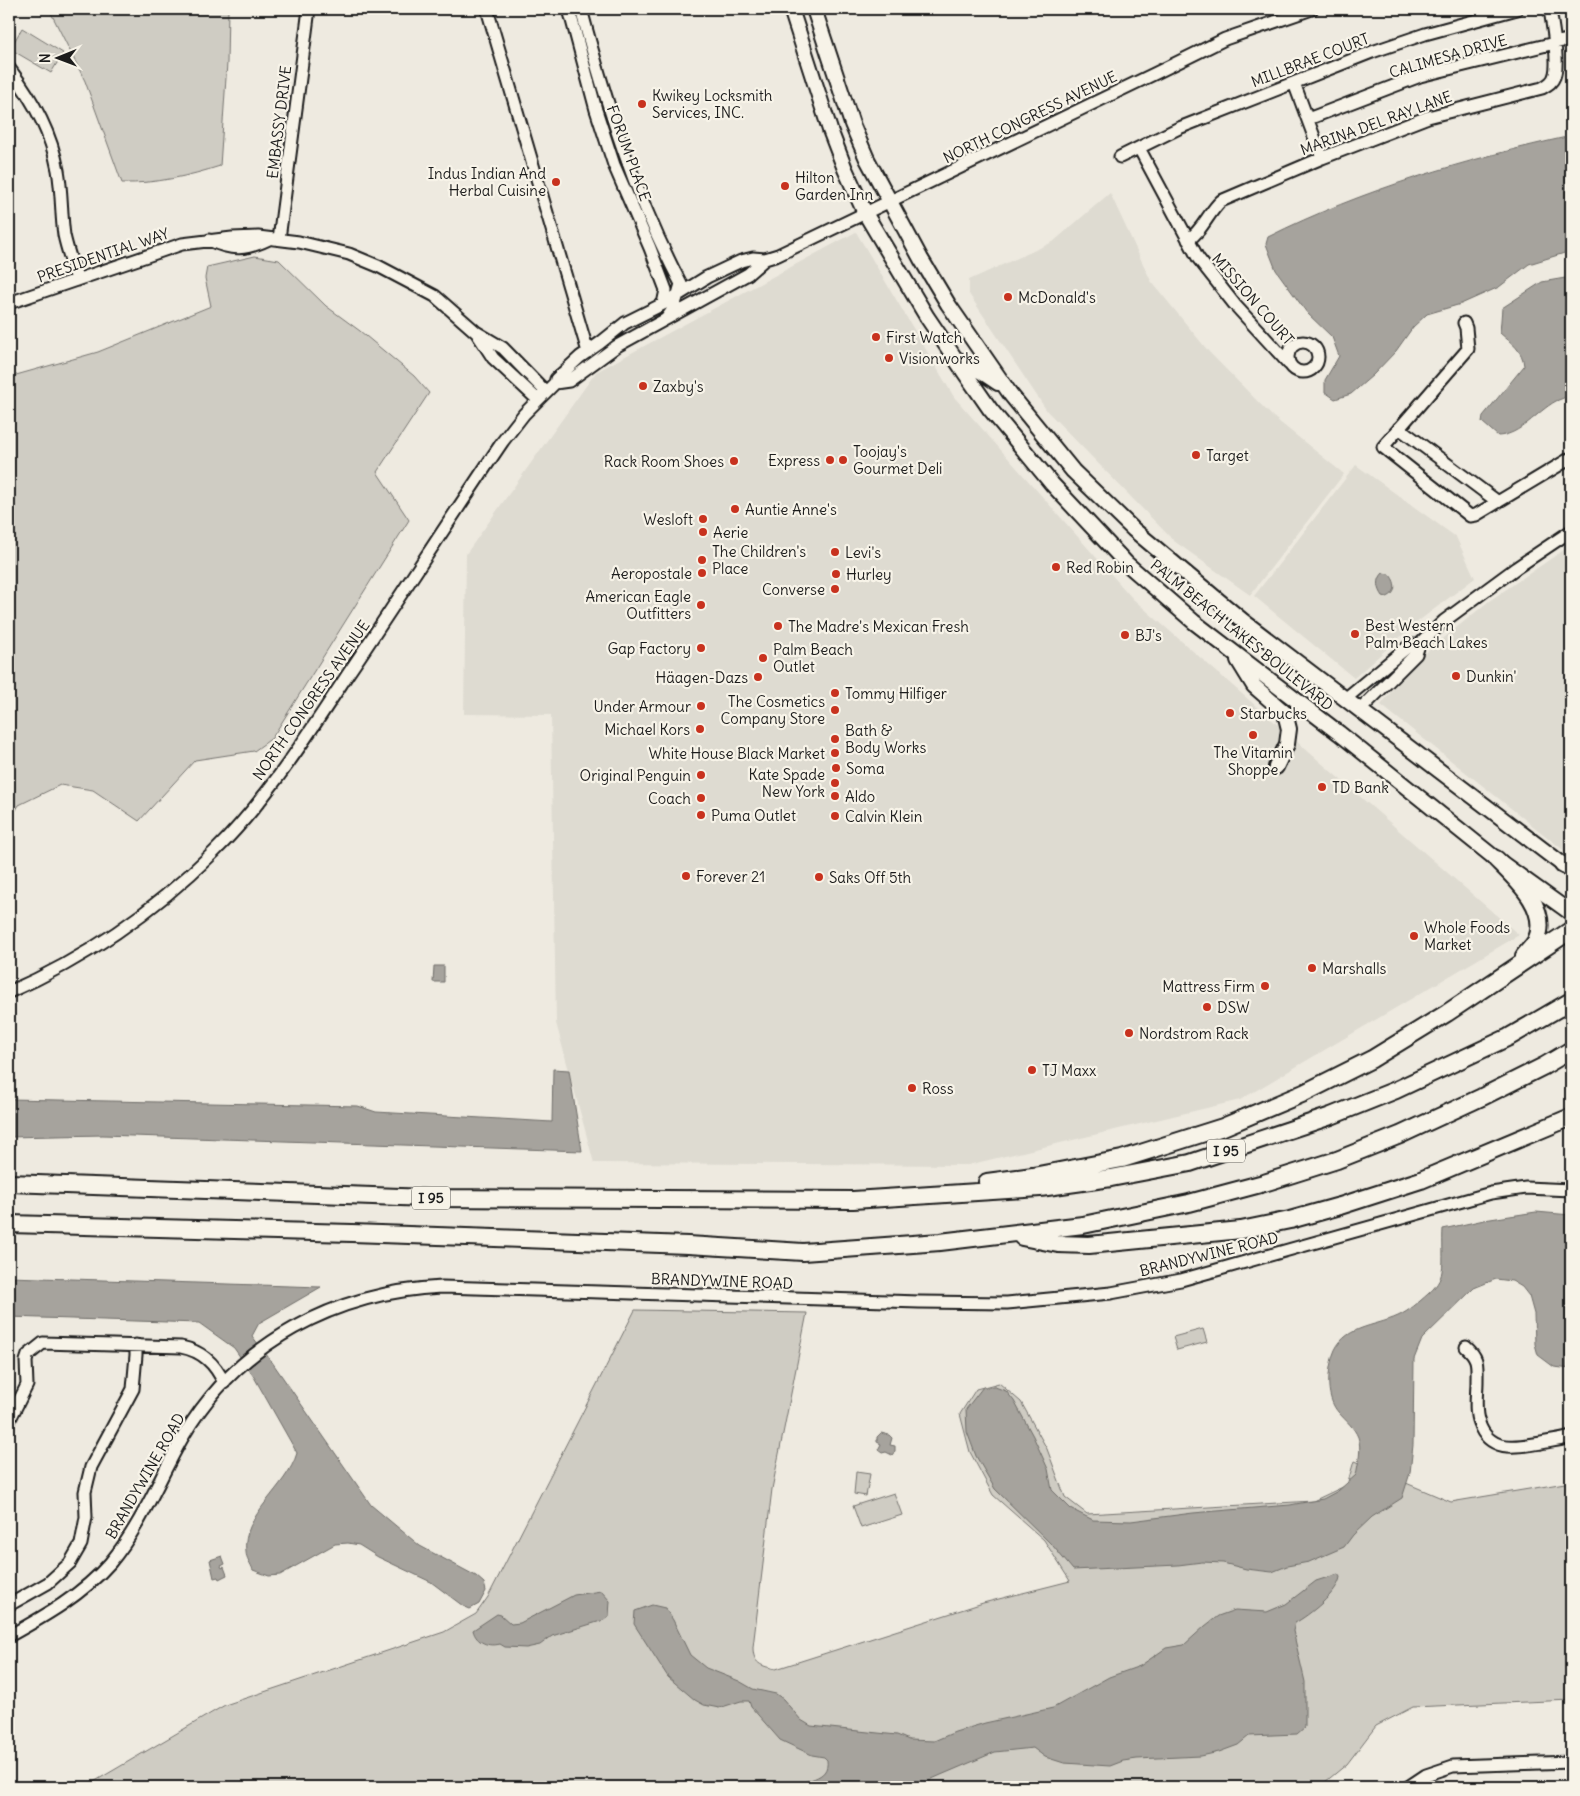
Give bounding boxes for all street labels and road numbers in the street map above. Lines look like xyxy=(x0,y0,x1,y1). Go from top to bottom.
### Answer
street label: MILLBRAE COURT xyxy=(1248,29,1372,91)
street label: CALIMESA DRIVE xyxy=(1387,30,1509,82)
street label: EMBASSY DRIVE xyxy=(263,64,295,180)
street label: NORTH CONGRESS AVENUE xyxy=(940,67,1120,167)
street label: MARINA DEL RAY LANE xyxy=(1298,87,1455,159)
street label: FORUM PLACE xyxy=(603,102,655,204)
street label: PRESIDENTIAL WAY xyxy=(35,223,172,286)
street label: MISSION COURT xyxy=(1208,249,1298,349)
street label: PALM BEACH LAKES BOULEVARD xyxy=(1147,555,1337,715)
street label: NORTH CONGRESS AVENUE xyxy=(248,616,374,784)
road number: I 95 xyxy=(1207,1140,1245,1162)
road number: I 95 xyxy=(412,1186,450,1210)
street label: BRANDYWINE ROAD xyxy=(1138,1228,1280,1280)
street label: BRANDYWINE ROAD xyxy=(651,1269,793,1293)
street label: BRANDYWINE ROAD xyxy=(101,1410,189,1542)

